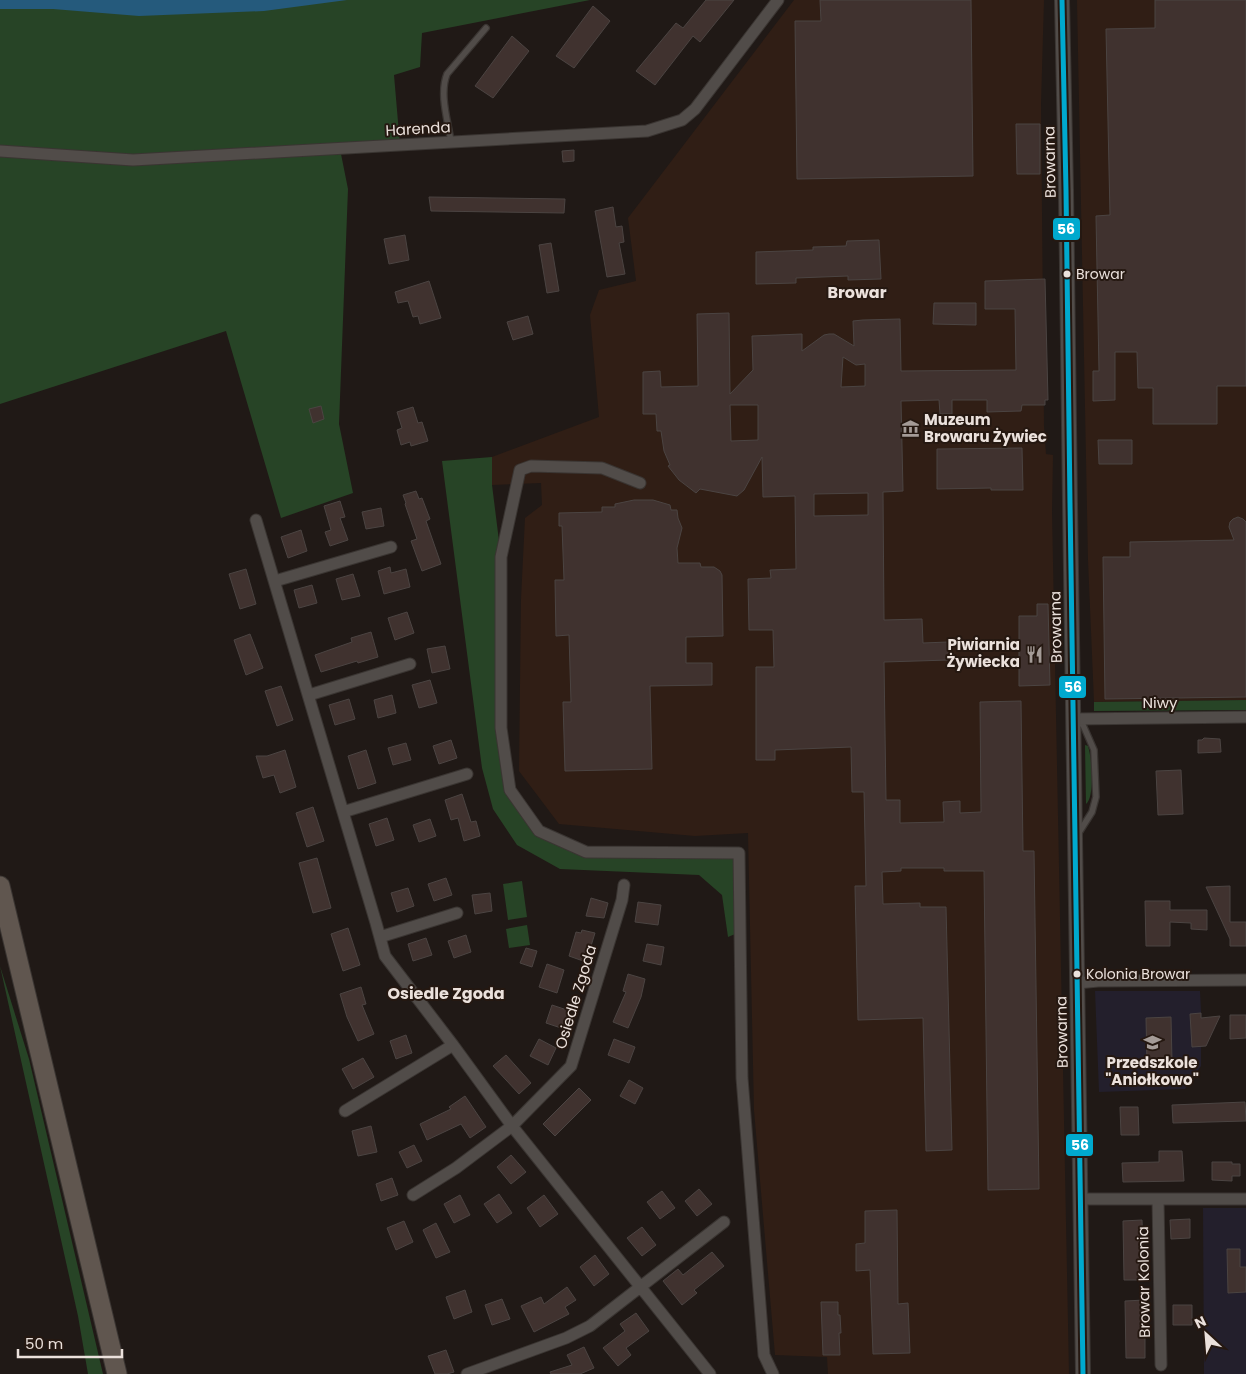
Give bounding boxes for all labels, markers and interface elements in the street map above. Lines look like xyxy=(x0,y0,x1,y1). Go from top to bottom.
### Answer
street label: Harenda xyxy=(385,116,451,141)
street label: Browarna xyxy=(1038,126,1061,198)
line badge: 56 xyxy=(1052,217,1081,241)
text: 56 xyxy=(1057,219,1075,239)
place label: Browar xyxy=(1076,264,1125,284)
marker: Browar xyxy=(1062,269,1072,279)
district label: Browar xyxy=(827,281,887,304)
place label: Muzeum Browaru Żywiec xyxy=(924,409,1047,447)
museum icon: Muzeum Browaru Żywiec xyxy=(900,419,920,439)
street label: Browarna xyxy=(1044,591,1067,663)
place label: Piwiarnia Żywiecka xyxy=(946,634,1020,672)
restaurant icon: Piwiarnia Żywiecka xyxy=(1024,644,1044,664)
line badge: 56 xyxy=(1058,675,1087,699)
text: 56 xyxy=(1064,677,1082,697)
street label: Niwy xyxy=(1143,692,1178,713)
street label: Osiedle Zgoda xyxy=(550,942,601,1052)
place label: Kolonia Browar xyxy=(1086,964,1190,984)
marker: Kolonia Browar xyxy=(1072,969,1082,979)
district label: Osiedle Zgoda xyxy=(387,982,505,1005)
street label: Browarna xyxy=(1050,996,1073,1068)
school or university icon: Przedszkole "Aniołkowo" xyxy=(1142,1032,1162,1052)
place label: Przedszkole "Aniołkowo" xyxy=(1105,1052,1199,1090)
line badge: 56 xyxy=(1065,1133,1094,1157)
text: 56 xyxy=(1071,1135,1089,1155)
street label: Browar Kolonia xyxy=(1132,1226,1155,1338)
north arrow xyxy=(1181,1309,1231,1359)
text: N xyxy=(1191,1311,1209,1334)
scale bar xyxy=(18,1326,121,1358)
text: 50 m xyxy=(25,1333,63,1354)

